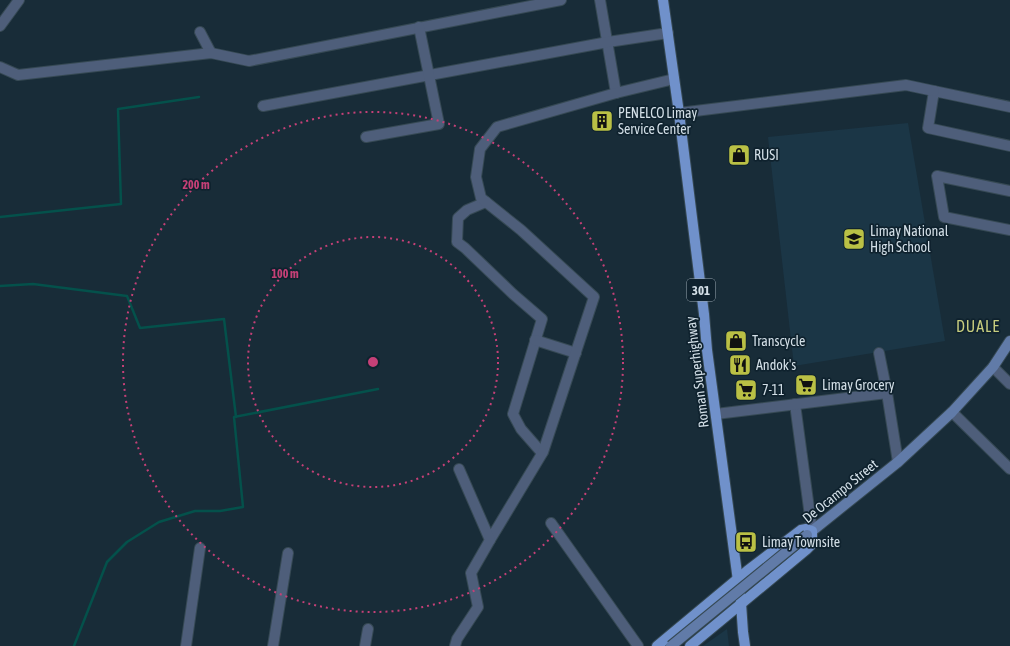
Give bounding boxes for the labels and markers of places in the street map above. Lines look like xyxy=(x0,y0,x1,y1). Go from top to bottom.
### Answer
place label: PENELCO Limay Service Center xyxy=(618,105,698,137)
building icon: PENELCO Limay Service Center xyxy=(589,108,615,134)
shop icon: RUSI xyxy=(726,142,752,168)
place label: RUSI xyxy=(754,147,779,163)
place label: Limay National High School xyxy=(870,223,949,255)
school or university icon: Limay National High School xyxy=(841,226,867,252)
shop icon: Transcycle xyxy=(723,328,749,354)
place label: Transcycle xyxy=(752,333,805,349)
restaurant icon: Andok's xyxy=(727,352,753,378)
centre of rings xyxy=(366,355,380,369)
place label: Andok's xyxy=(756,357,796,373)
supermarket icon: Limay Grocery xyxy=(793,372,819,398)
supermarket icon: 7-11 xyxy=(733,377,759,403)
place label: Limay Grocery xyxy=(822,377,895,393)
place label: 7-11 xyxy=(762,382,785,398)
bus stop icon: Limay Townsite xyxy=(733,529,759,555)
place label: Limay Townsite xyxy=(762,534,840,550)

